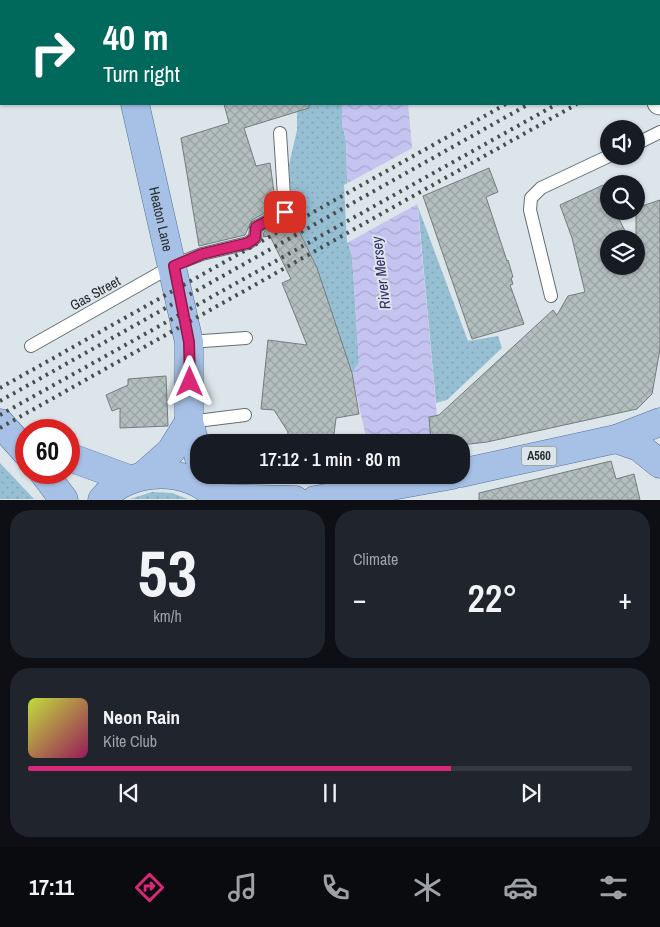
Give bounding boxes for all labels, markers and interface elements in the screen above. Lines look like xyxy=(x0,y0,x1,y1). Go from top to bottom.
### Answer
text: 40 m xyxy=(103,14,168,61)
icon: right xyxy=(20,20,85,85)
text: Turn right xyxy=(103,59,180,89)
map controls xyxy=(600,120,645,275)
button: sound xyxy=(600,120,645,165)
button: search xyxy=(600,175,645,220)
street label: Heaton Lane xyxy=(145,185,177,253)
pin xyxy=(264,191,306,233)
icon: arrive xyxy=(271,198,299,226)
button: layers xyxy=(600,230,645,275)
water label: River Mersey xyxy=(366,235,395,311)
street label: Gas Street xyxy=(67,272,123,314)
position arrow xyxy=(163,355,215,407)
speed limit sign: 60 xyxy=(15,419,80,484)
text: 17:12 · 1 min · 80 m xyxy=(260,446,400,472)
road number: A560 xyxy=(522,446,556,466)
text: 53 xyxy=(138,529,197,616)
text: Climate xyxy=(353,548,398,570)
text: 22° xyxy=(468,573,517,624)
text: − xyxy=(353,580,366,618)
text: + xyxy=(619,580,632,618)
text: km/h xyxy=(153,605,182,627)
text: Neon Rain xyxy=(103,704,180,730)
text: Kite Club xyxy=(103,730,157,752)
icon: previous xyxy=(115,779,143,807)
icon: pause xyxy=(316,779,344,807)
icon: next xyxy=(517,779,545,807)
icon: directions xyxy=(132,870,167,905)
icon: music xyxy=(225,870,260,905)
icon: phone xyxy=(318,870,353,905)
icon: climate xyxy=(410,870,445,905)
icon: car xyxy=(503,870,538,905)
icon: filters xyxy=(596,870,631,905)
text: 17:11 xyxy=(29,872,74,902)

